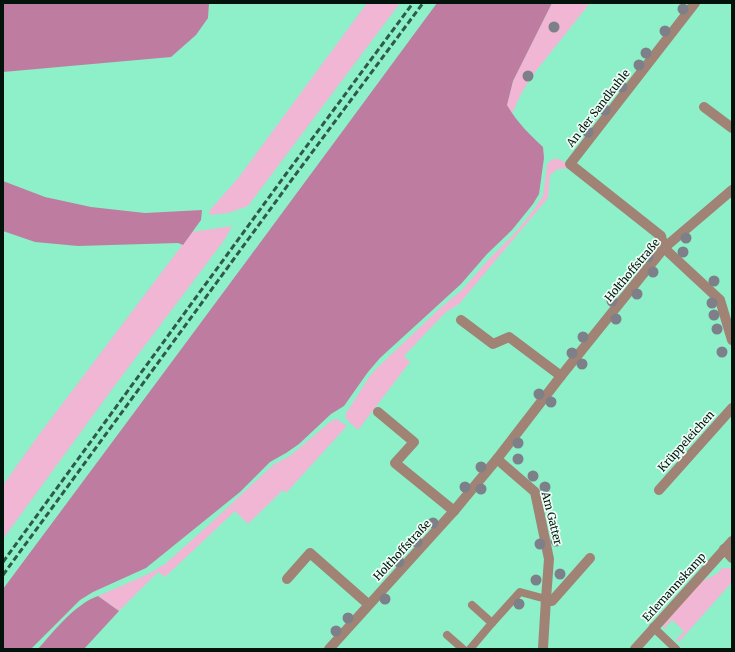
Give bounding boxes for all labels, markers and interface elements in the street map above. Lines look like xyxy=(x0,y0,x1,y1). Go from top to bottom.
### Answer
street label: An der Sandkuhle xyxy=(563,66,633,150)
street label: Holthoffstraße xyxy=(602,235,663,304)
street label: Krüppeleichen xyxy=(655,407,718,474)
street label: Am Gatter xyxy=(538,489,565,546)
street label: Holthoffstraße xyxy=(370,517,434,583)
street label: Erlemannskamp xyxy=(639,550,709,624)

